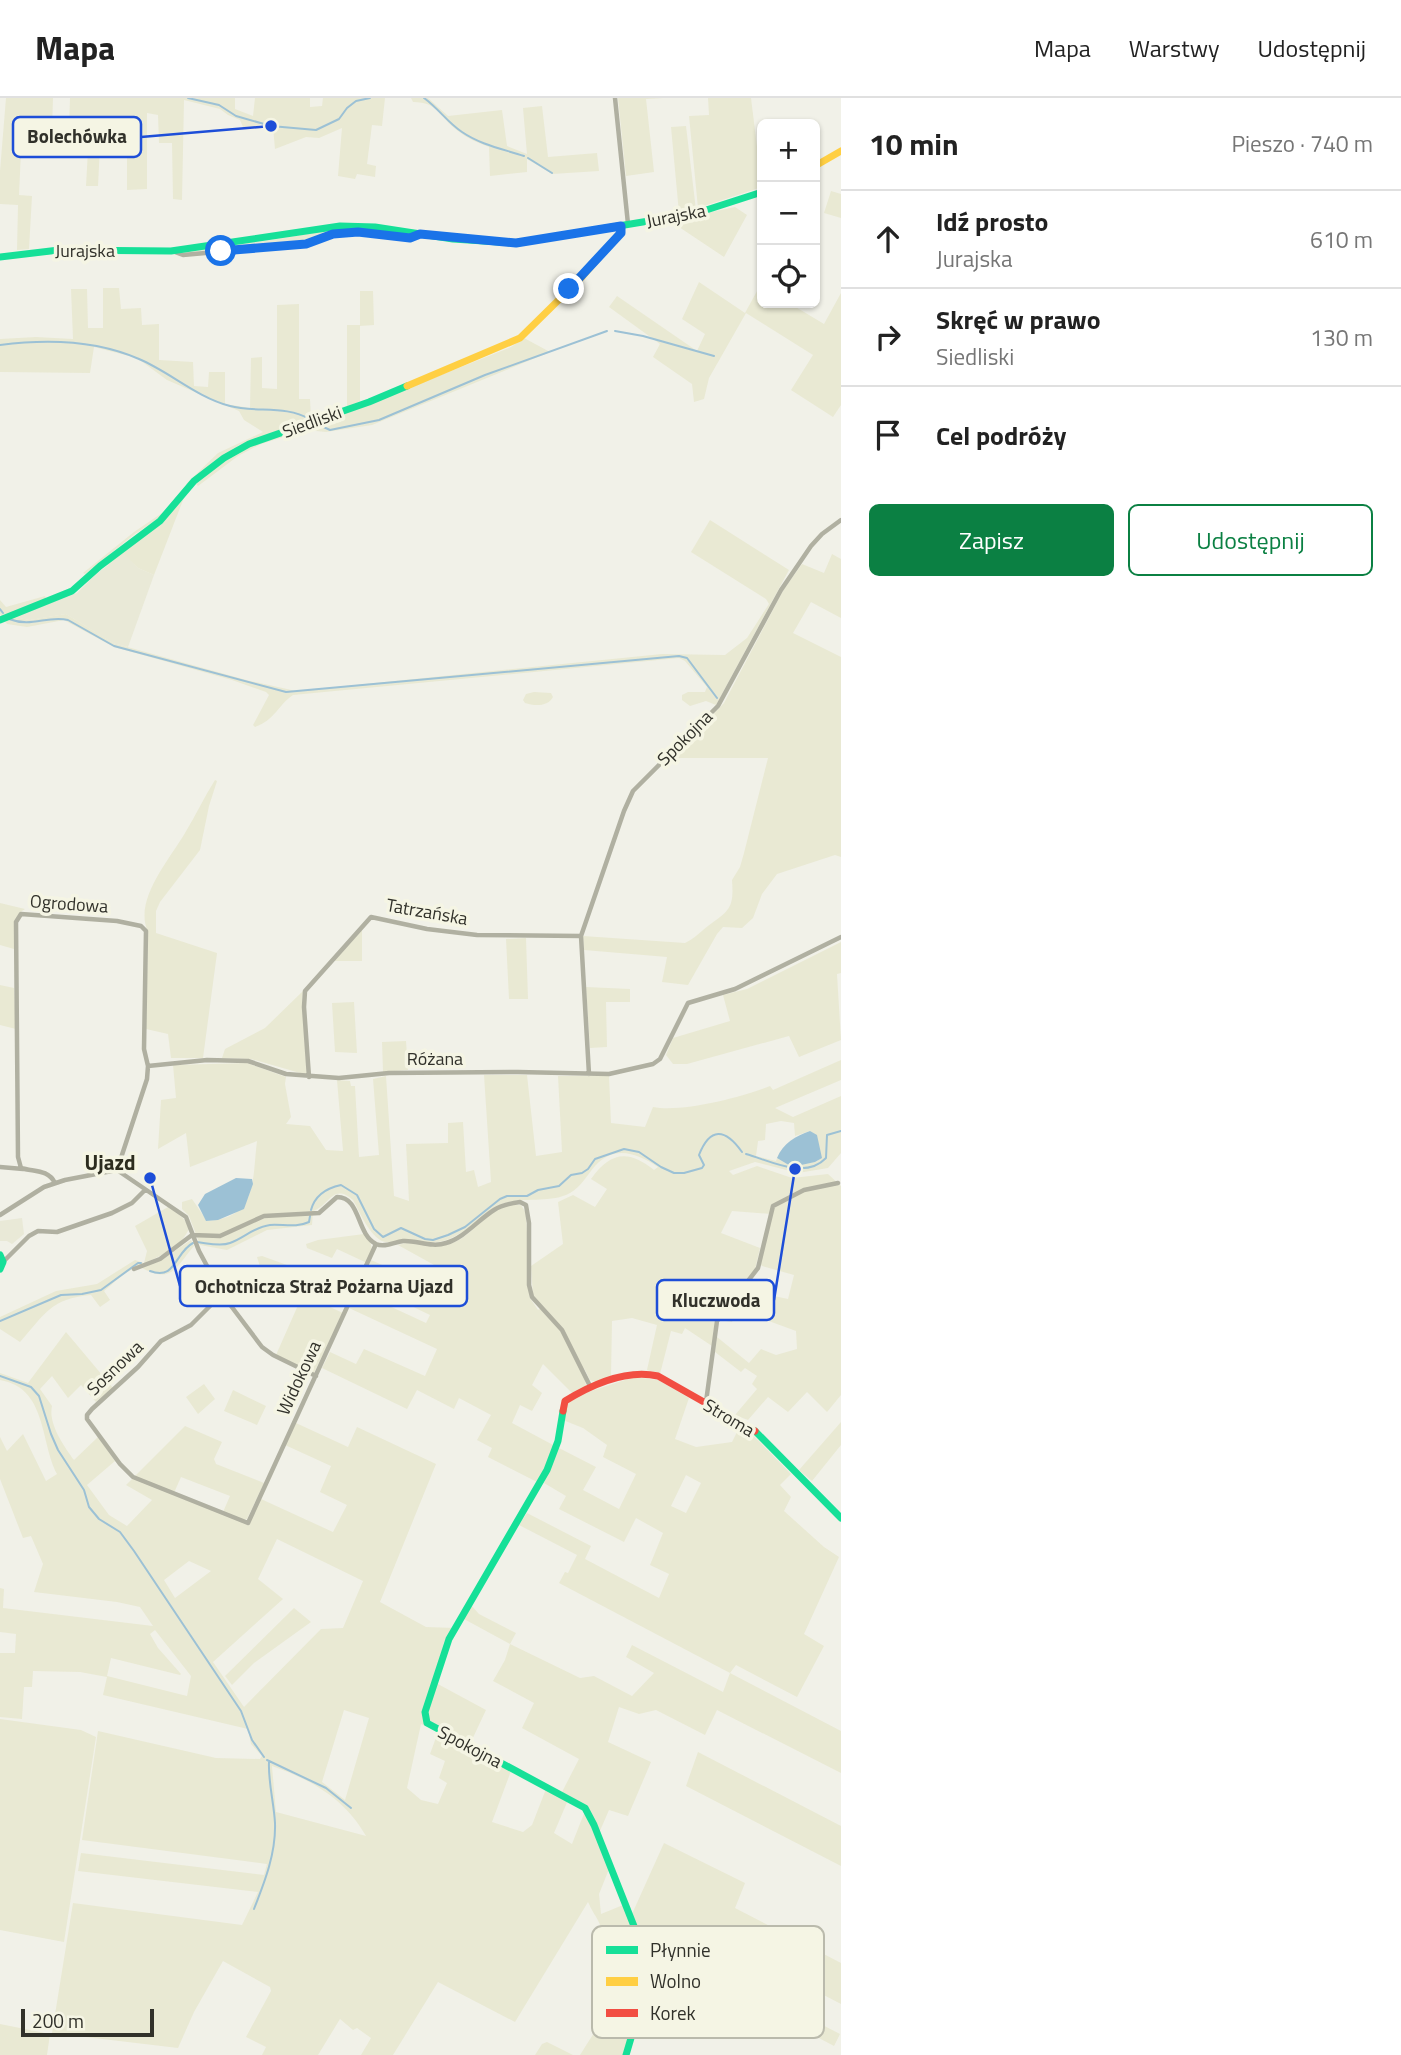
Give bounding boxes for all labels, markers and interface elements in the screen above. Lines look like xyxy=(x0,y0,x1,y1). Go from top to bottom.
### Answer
text: Mapa xyxy=(35,23,115,73)
text: Mapa xyxy=(1034,30,1091,66)
text: Warstwy xyxy=(1129,30,1220,66)
text: Udostępnij xyxy=(1258,30,1366,66)
callout: Bolechówka xyxy=(13,117,141,157)
map controls xyxy=(757,119,820,308)
button: + xyxy=(757,119,820,182)
text: Bolechówka xyxy=(27,121,127,150)
text: 10 min xyxy=(869,121,959,167)
text: Pieszo · 740 m xyxy=(1231,126,1373,161)
button: − xyxy=(757,182,820,245)
street label: Jurajska xyxy=(644,197,708,234)
text: Idź prosto xyxy=(936,202,1048,241)
icon: ahead xyxy=(869,220,907,258)
text: 610 m xyxy=(1310,222,1373,257)
route start xyxy=(205,235,236,266)
street label: Jurajska xyxy=(55,237,115,264)
text: Jurajska xyxy=(936,241,1013,276)
button: locate xyxy=(757,245,820,308)
route end xyxy=(553,273,584,304)
text: Skręć w prawo xyxy=(936,300,1101,339)
icon: right xyxy=(869,318,907,356)
text: 130 m xyxy=(1310,320,1373,355)
text: Siedliski xyxy=(936,339,1014,374)
street label: Siedliski xyxy=(278,398,345,445)
icon: arrive xyxy=(869,416,907,454)
text: Cel podróży xyxy=(936,416,1066,455)
button: Zapisz xyxy=(869,504,1114,576)
button: Udostępnij xyxy=(1128,504,1373,576)
street label: Spokojna xyxy=(651,704,719,772)
street label: Ogrodowa xyxy=(29,887,109,920)
street label: Tatrzańska xyxy=(384,891,470,932)
street label: Różana xyxy=(407,1045,463,1072)
district label: Ujazd xyxy=(85,1146,135,1178)
callout: Ochotnicza Straż Pożarna Ujazd xyxy=(180,1266,467,1306)
text: Ochotnicza Straż Pożarna Ujazd xyxy=(195,1271,453,1300)
callout: Kluczwoda xyxy=(657,1280,774,1320)
text: Kluczwoda xyxy=(672,1285,761,1314)
street label: Sosnowa xyxy=(80,1334,149,1401)
street label: Widokowa xyxy=(270,1336,328,1419)
street label: Stroma xyxy=(699,1392,760,1443)
street label: Spokojna xyxy=(433,1718,507,1775)
legend xyxy=(592,1926,824,2038)
text: Płynnie xyxy=(650,1935,711,1964)
text: Wolno xyxy=(650,1966,701,1995)
text: Korek xyxy=(650,1998,696,2027)
scale bar xyxy=(21,2006,154,2038)
text: 200 m xyxy=(32,2006,84,2035)

